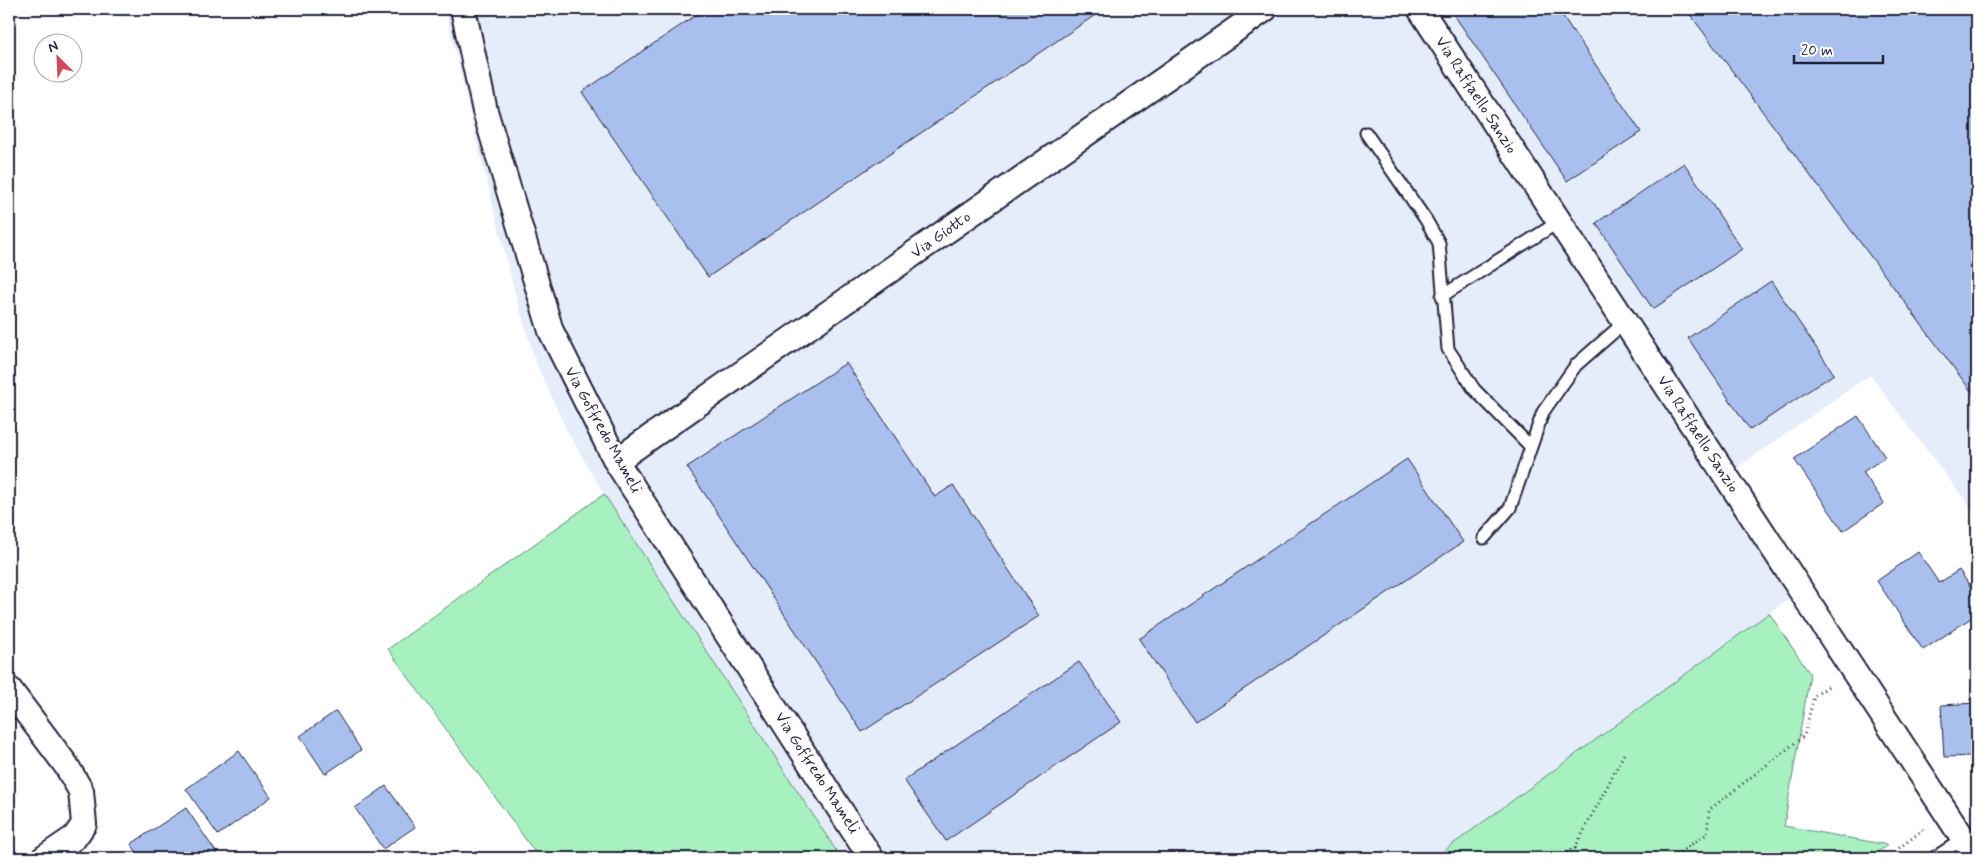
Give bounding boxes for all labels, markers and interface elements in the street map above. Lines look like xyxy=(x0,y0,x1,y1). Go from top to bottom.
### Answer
north arrow xyxy=(32,32,82,82)
street label: Via Raffaello Sanzio xyxy=(1430,32,1522,158)
scale bar xyxy=(1794,32,1882,64)
text: N xyxy=(45,37,61,57)
text: 20 m xyxy=(1801,41,1833,61)
street label: Via Giotto xyxy=(907,207,975,263)
street label: Via Goffredo Mameli xyxy=(559,363,647,497)
street label: Via Raffaello Sanzio xyxy=(1652,371,1744,497)
street label: Via Goffredo Mameli xyxy=(770,708,864,838)

